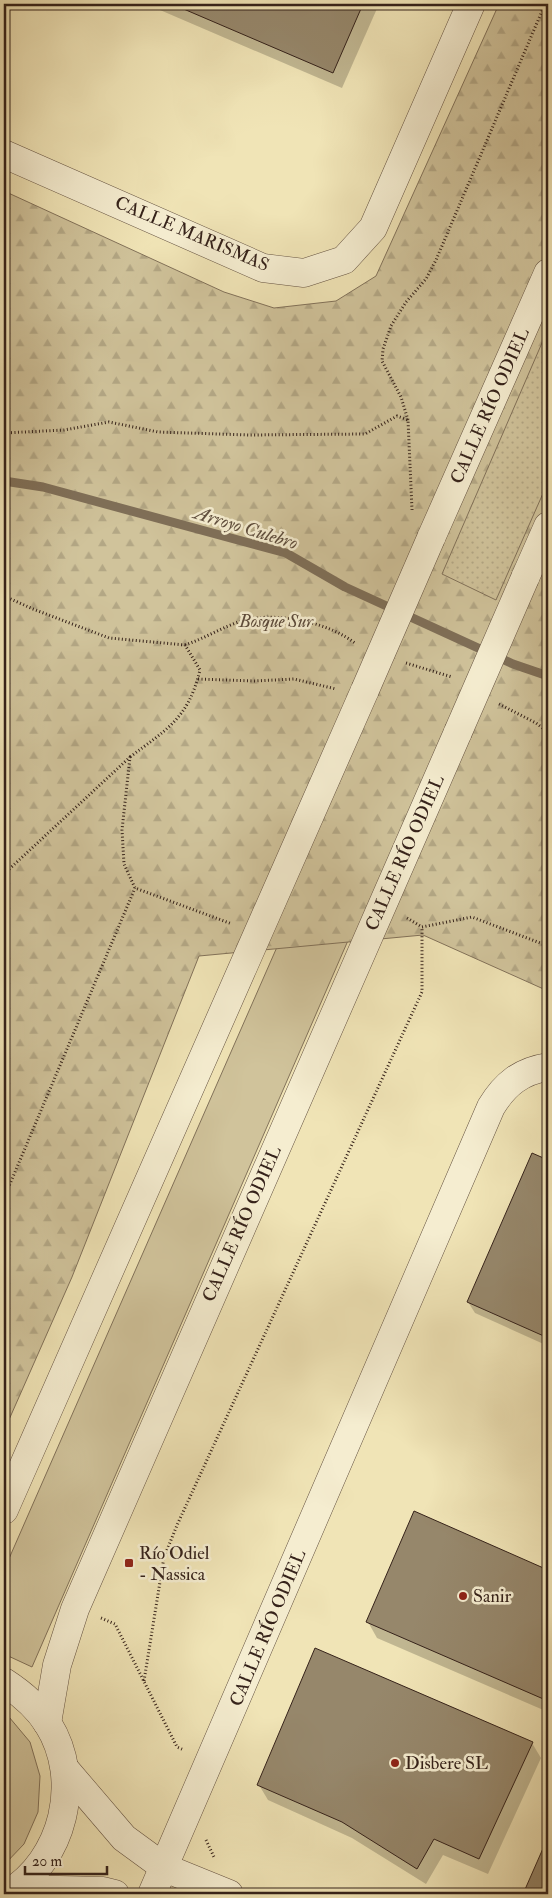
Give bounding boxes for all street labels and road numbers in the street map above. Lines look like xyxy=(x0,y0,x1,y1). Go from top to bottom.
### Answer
street label: CALLE MARISMAS xyxy=(111,191,273,277)
street label: CALLE RÍO ODIEL xyxy=(445,325,535,487)
street label: CALLE RÍO ODIEL xyxy=(360,772,450,934)
street label: CALLE RÍO ODIEL xyxy=(197,1143,287,1305)
street label: CALLE RÍO ODIEL xyxy=(225,1546,311,1710)

